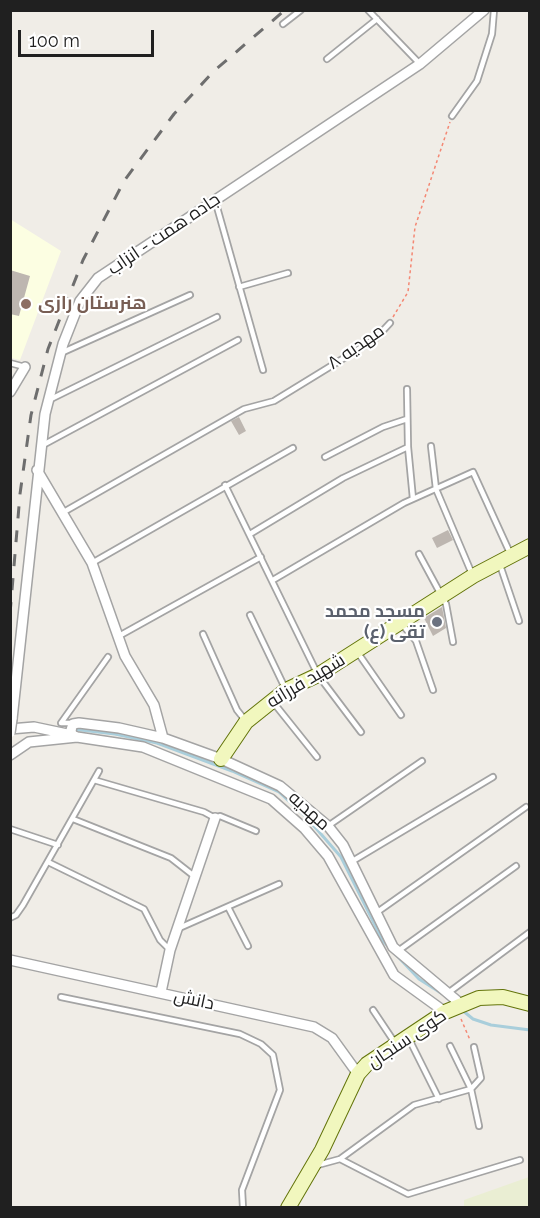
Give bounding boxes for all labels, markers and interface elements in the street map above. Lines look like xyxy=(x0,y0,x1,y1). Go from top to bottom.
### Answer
scale bar xyxy=(21,18,158,56)
text: 100 m xyxy=(29,30,80,51)
street label: جاده همت - انزاب xyxy=(104,188,224,280)
place label: هنرستان رازی xyxy=(38,293,146,315)
marker: هنرستان رازی xyxy=(19,297,33,311)
street label: مهدیه ۸ xyxy=(324,320,388,374)
place label: مسجد محمد تقی (ع) xyxy=(325,601,425,644)
marker: مسجد محمد تقی (ع) xyxy=(430,615,444,629)
street label: شهید فرزانه xyxy=(263,649,349,713)
street label: مهدیه xyxy=(284,787,334,835)
street label: دانش xyxy=(172,985,216,1015)
street label: کوی سنجان xyxy=(363,1005,451,1073)

